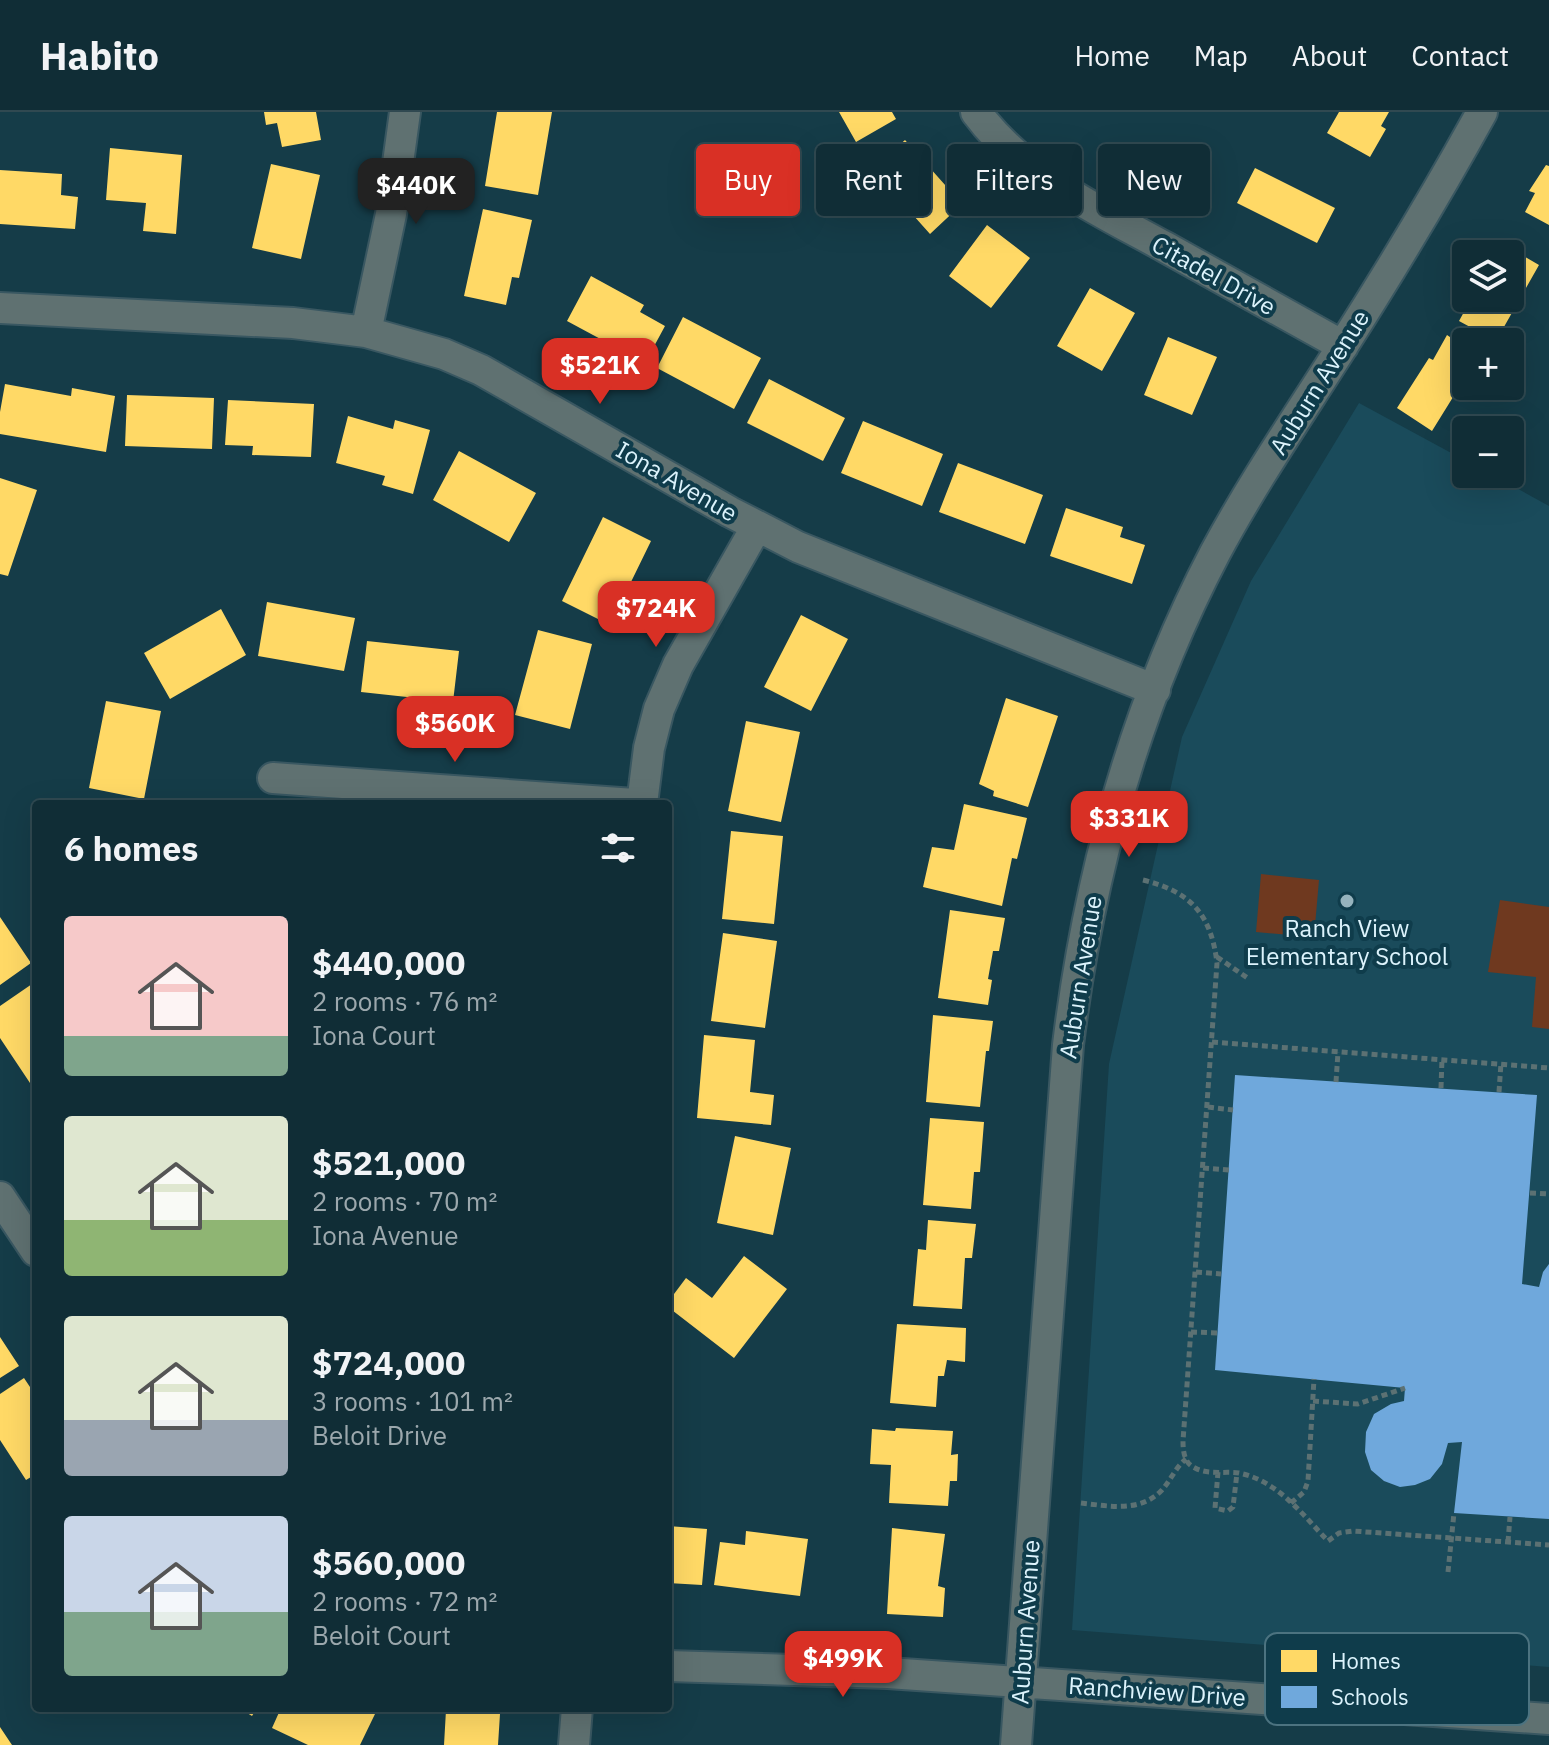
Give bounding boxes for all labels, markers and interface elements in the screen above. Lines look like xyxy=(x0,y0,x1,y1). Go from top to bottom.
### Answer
text: Habito xyxy=(40,31,159,80)
text: Home xyxy=(1074,37,1150,74)
text: Map xyxy=(1194,37,1248,74)
text: About xyxy=(1292,37,1367,74)
text: Contact xyxy=(1411,37,1509,74)
chip: Buy xyxy=(696,144,800,216)
chip: Rent xyxy=(816,144,931,216)
chip: Filters xyxy=(947,144,1082,216)
chip: New xyxy=(1098,144,1210,216)
pin: $440K xyxy=(360,158,472,226)
text: $440K xyxy=(376,167,456,201)
street label: Citadel Drive xyxy=(1146,228,1282,322)
map controls xyxy=(1452,240,1524,488)
button: layers xyxy=(1452,240,1524,312)
street label: Auburn Avenue xyxy=(1262,304,1376,460)
button: + xyxy=(1452,328,1524,400)
pin: $521K xyxy=(544,338,656,406)
text: $521K xyxy=(560,347,640,381)
button: − xyxy=(1452,416,1524,488)
street label: Iona Avenue xyxy=(610,433,744,529)
pin: $724K xyxy=(600,581,712,649)
text: $724K xyxy=(616,590,696,624)
pin: $560K xyxy=(399,696,511,764)
text: $560K xyxy=(415,705,495,739)
pin: $331K xyxy=(1073,791,1185,859)
text: $331K xyxy=(1089,800,1169,834)
text: 6 homes xyxy=(64,826,199,870)
icon: filters xyxy=(596,826,640,870)
marker: Ranch View Elementary School xyxy=(1338,892,1356,910)
street label: Auburn Avenue xyxy=(1051,893,1109,1061)
place label: Ranch View Elementary School xyxy=(1246,912,1448,972)
text: $440,000 xyxy=(312,940,465,984)
icon: home xyxy=(128,948,224,1044)
text: 2 rooms · 76 m² xyxy=(312,984,497,1018)
text: Iona Court xyxy=(312,1018,436,1052)
text: $521,000 xyxy=(312,1140,465,1184)
icon: home xyxy=(128,1148,224,1244)
text: 2 rooms · 70 m² xyxy=(312,1184,497,1218)
text: Iona Avenue xyxy=(312,1218,458,1252)
text: $724,000 xyxy=(312,1340,465,1384)
icon: home xyxy=(128,1348,224,1444)
text: 3 rooms · 101 m² xyxy=(312,1384,513,1418)
text: Beloit Drive xyxy=(312,1418,447,1452)
street label: Auburn Avenue xyxy=(1003,1539,1047,1705)
text: $560,000 xyxy=(312,1540,465,1584)
icon: home xyxy=(128,1548,224,1644)
text: 2 rooms · 72 m² xyxy=(312,1584,497,1618)
text: Beloit Court xyxy=(312,1618,451,1652)
pin: $499K xyxy=(787,1631,899,1699)
legend xyxy=(1265,1633,1529,1725)
text: $499K xyxy=(803,1640,883,1674)
text: Homes xyxy=(1331,1646,1401,1675)
street label: Ranchview Drive xyxy=(1067,1669,1247,1713)
text: Schools xyxy=(1331,1682,1409,1711)

